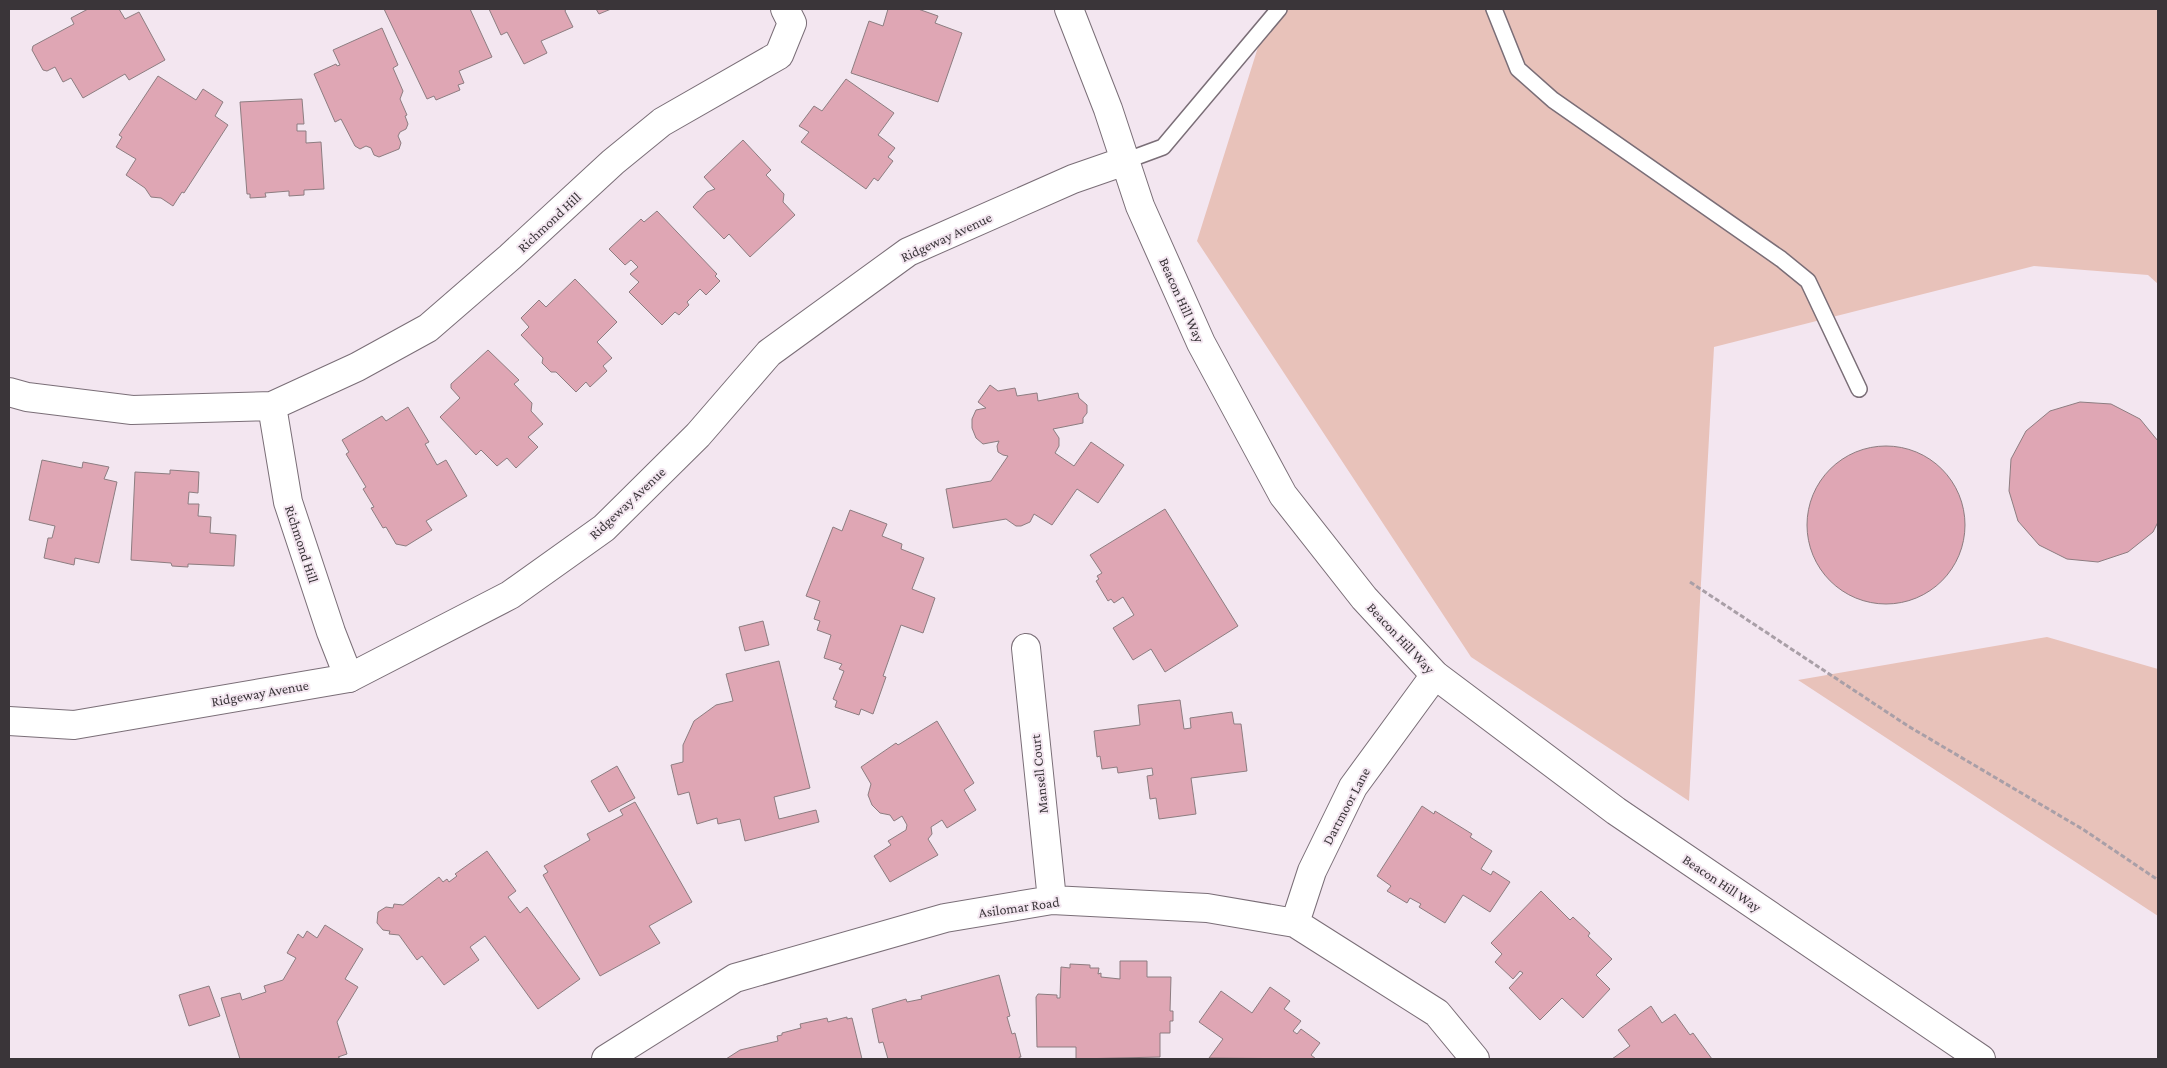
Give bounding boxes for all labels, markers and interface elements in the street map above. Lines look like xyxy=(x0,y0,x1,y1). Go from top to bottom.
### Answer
street label: Richmond Hill xyxy=(514,188,584,255)
street label: Ridgeway Avenue xyxy=(898,209,994,265)
street label: Beacon Hill Way xyxy=(1156,255,1208,345)
street label: Ridgeway Avenue xyxy=(586,464,668,542)
street label: Richmond Hill xyxy=(282,503,322,585)
street label: Beacon Hill Way xyxy=(1364,599,1438,677)
street label: Ridgeway Avenue xyxy=(210,677,310,709)
street label: Mansell Court xyxy=(1027,733,1051,814)
street label: Dartmoor Lane xyxy=(1319,765,1373,847)
street label: Beacon Hill Way xyxy=(1680,851,1765,915)
street label: Asilomar Road xyxy=(978,893,1061,921)

